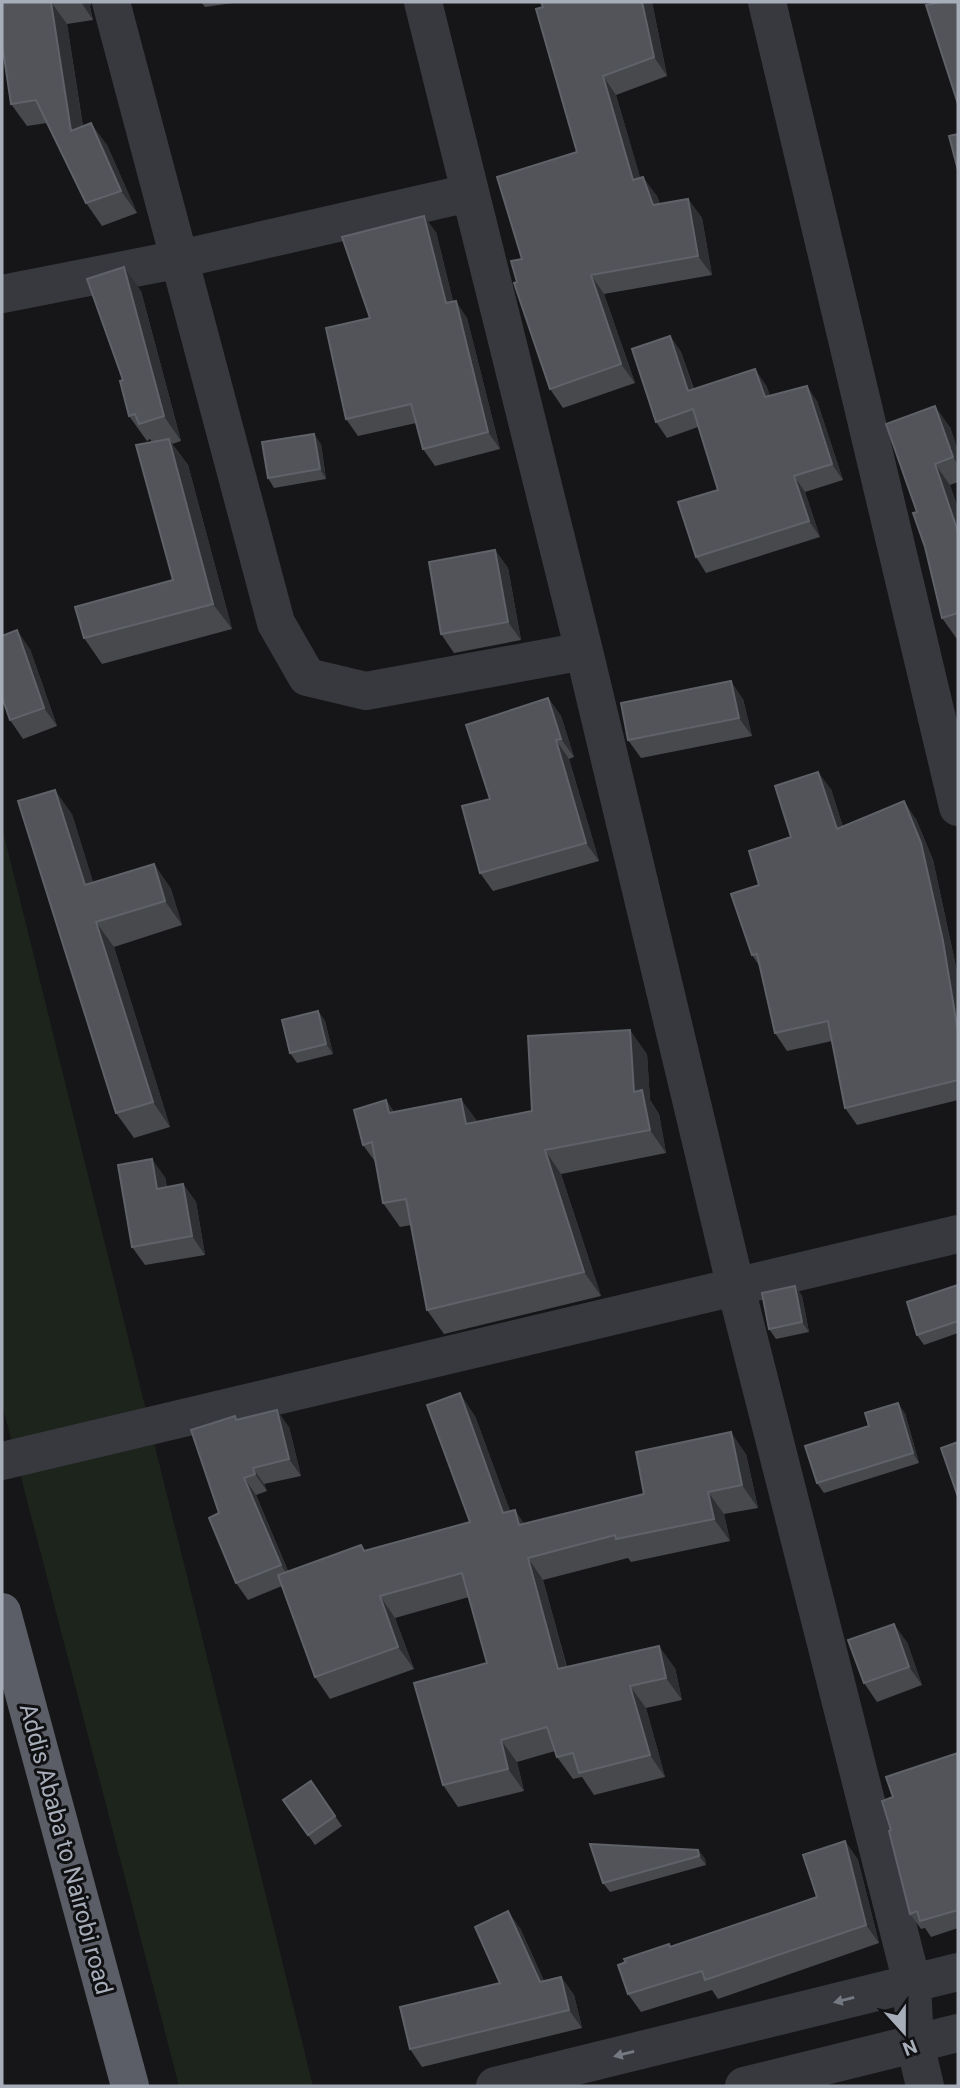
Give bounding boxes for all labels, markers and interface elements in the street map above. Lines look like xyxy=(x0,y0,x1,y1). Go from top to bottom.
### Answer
street label: Addis Ababa to Nairobi road xyxy=(14,1701,118,1997)
one-way arrow xyxy=(833,1995,855,2006)
north arrow xyxy=(869,1997,939,2067)
text: N xyxy=(900,2034,920,2061)
one-way arrow xyxy=(612,2049,634,2060)

